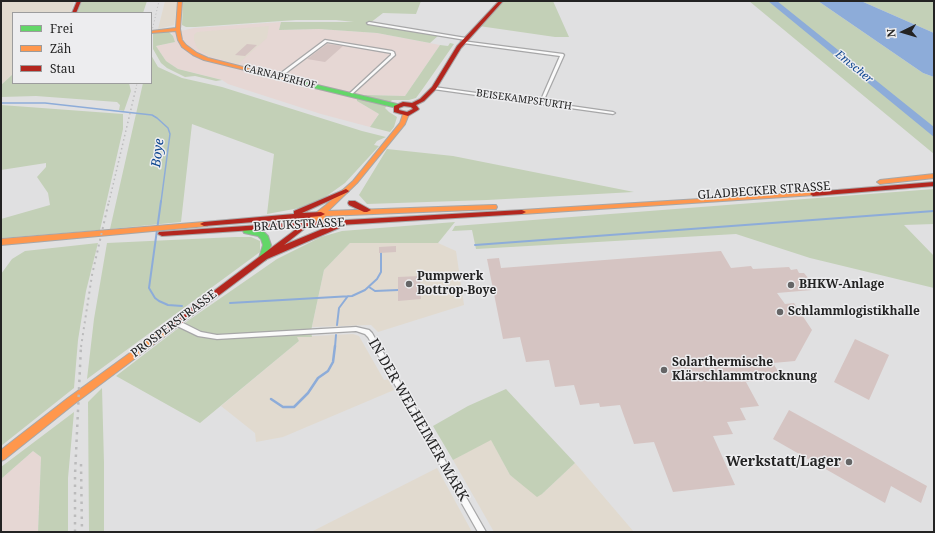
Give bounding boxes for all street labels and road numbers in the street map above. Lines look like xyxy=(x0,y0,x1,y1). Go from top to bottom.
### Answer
street label: CARNAPERHOF xyxy=(242,62,318,92)
street label: BEISEKAMPSFURTH xyxy=(475,87,573,113)
street label: GLADBECKER STRASSE xyxy=(697,179,831,203)
street label: BRAUKSTRASSE xyxy=(253,215,345,235)
street label: PROSPERSTRASSE xyxy=(128,287,220,361)
street label: IN DER WELHEIMER MARK xyxy=(364,336,472,504)

